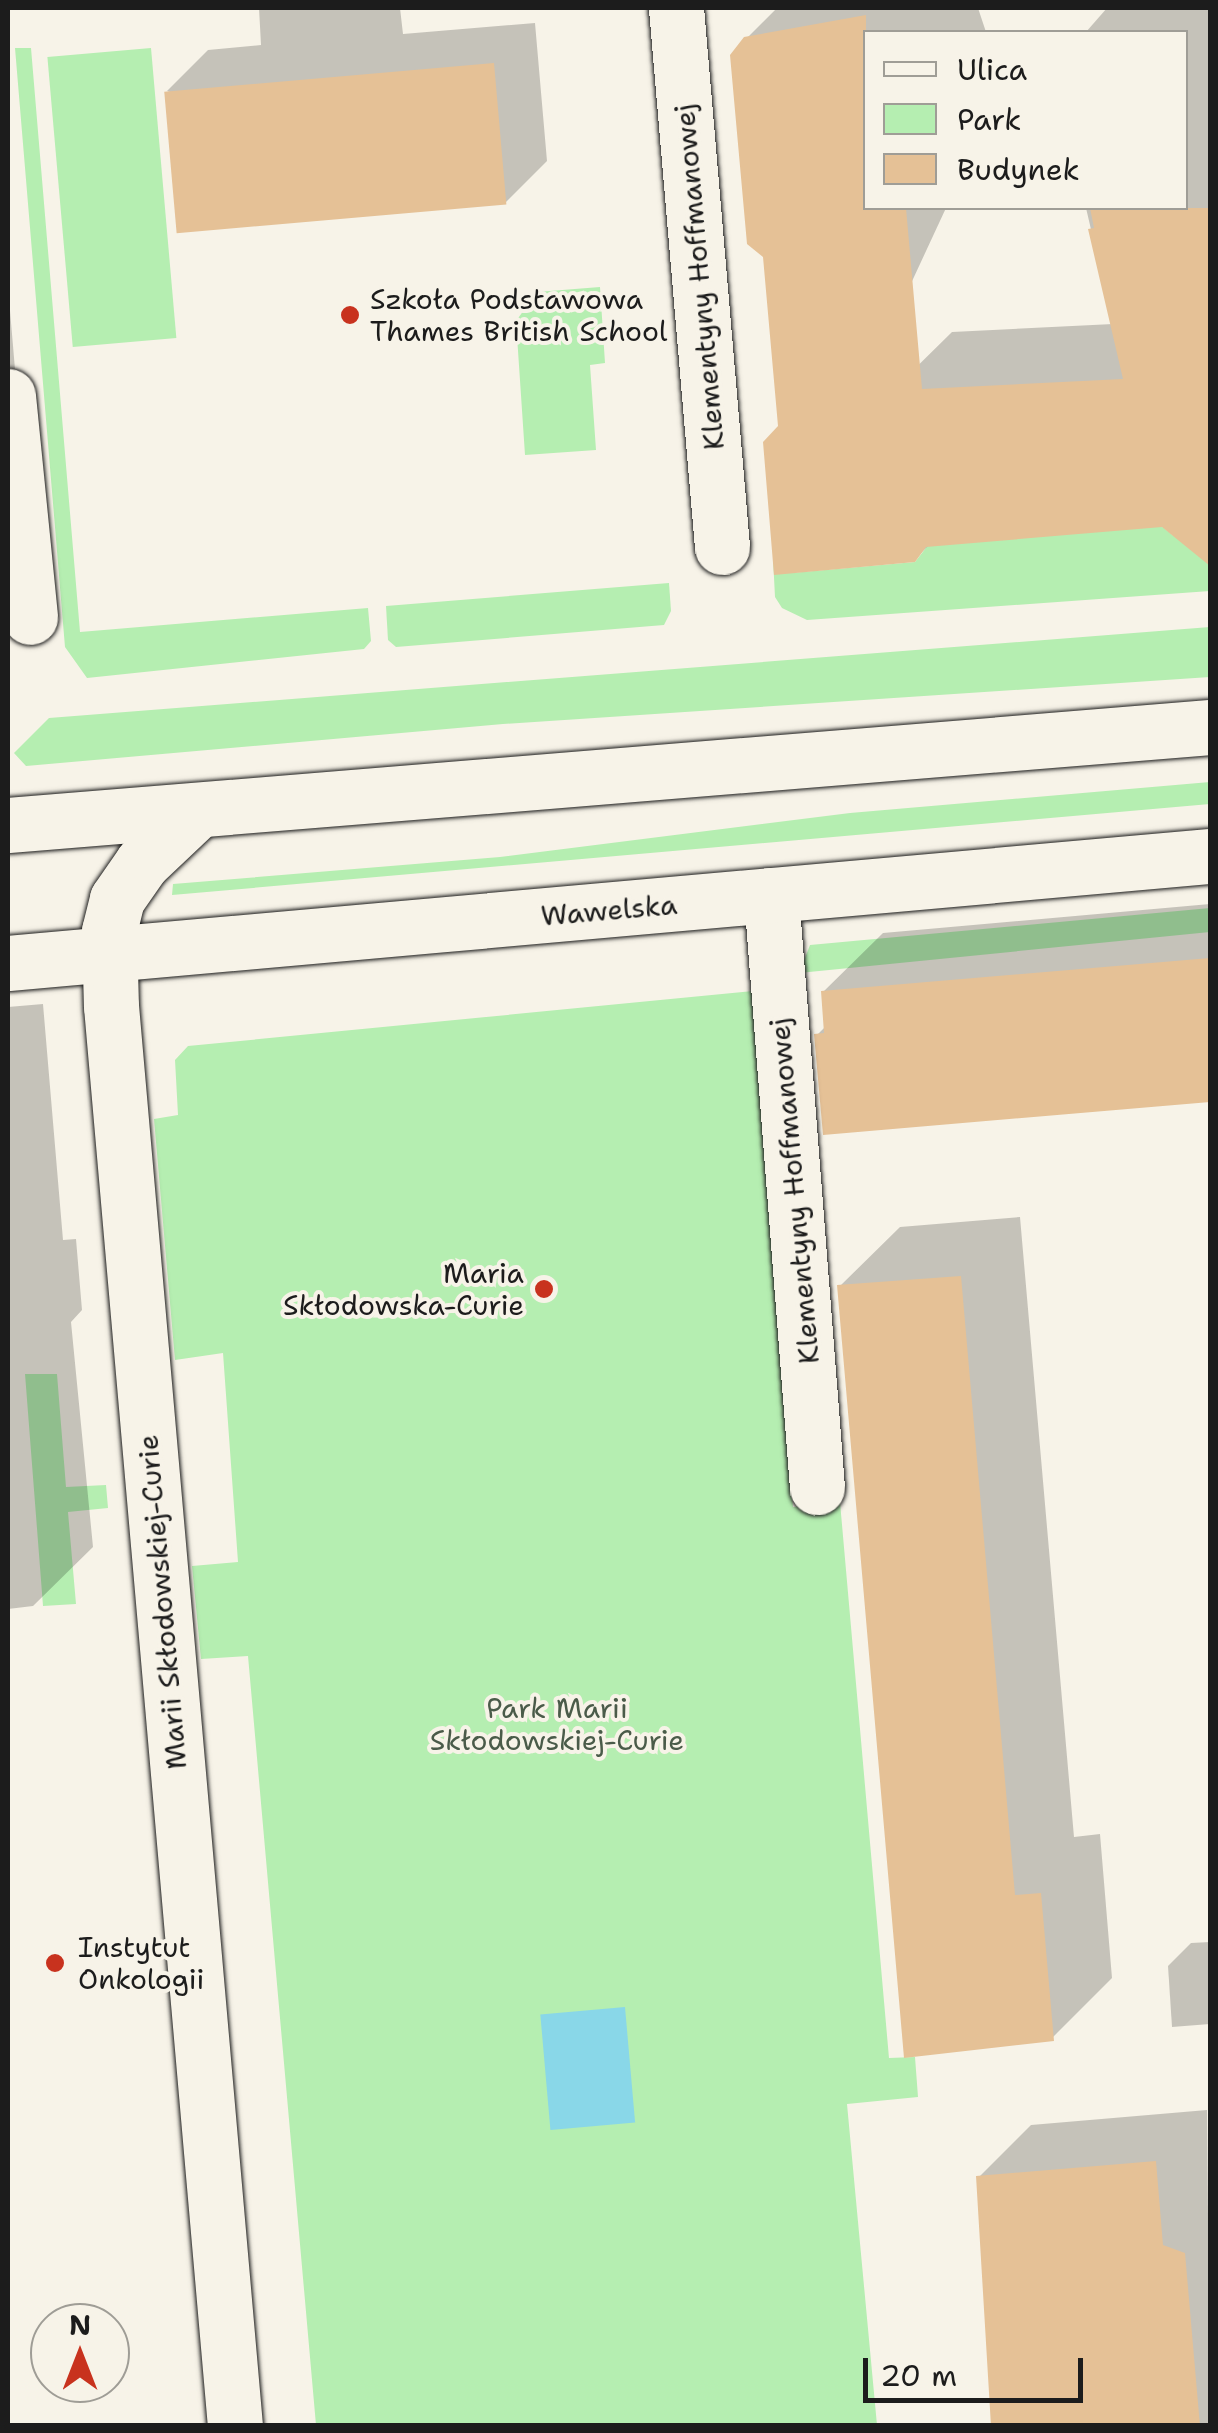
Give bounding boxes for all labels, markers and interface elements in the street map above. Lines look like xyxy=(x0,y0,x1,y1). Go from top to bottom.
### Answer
legend xyxy=(863,30,1188,210)
text: Ulica xyxy=(957,49,1027,90)
text: Park xyxy=(957,99,1021,140)
street label: Klementyny Hoffmanowej xyxy=(667,103,731,451)
text: Budynek xyxy=(957,149,1080,190)
place label: Szkoła Podstawowa Thames British School xyxy=(370,282,667,348)
marker: Szkoła Podstawowa Thames British School xyxy=(339,304,361,326)
street label: Wawelska xyxy=(539,887,679,933)
street label: Klementyny Hoffmanowej xyxy=(762,1017,826,1365)
place label: Maria Skłodowska-Curie xyxy=(283,1256,524,1322)
marker: Maria Skłodowska-Curie xyxy=(533,1278,555,1300)
street label: Marii Skłodowskiej-Curie xyxy=(131,1433,193,1771)
park label: Park Marii Skłodowskiej-Curie xyxy=(430,1691,684,1757)
place label: Instytut Onkologii xyxy=(78,1930,205,1996)
marker: Instytut Onkologii xyxy=(42,1950,68,1976)
north arrow xyxy=(30,2303,130,2403)
text: N xyxy=(69,2306,91,2344)
scale bar xyxy=(868,2338,1088,2400)
text: 20 m xyxy=(880,2355,957,2396)

